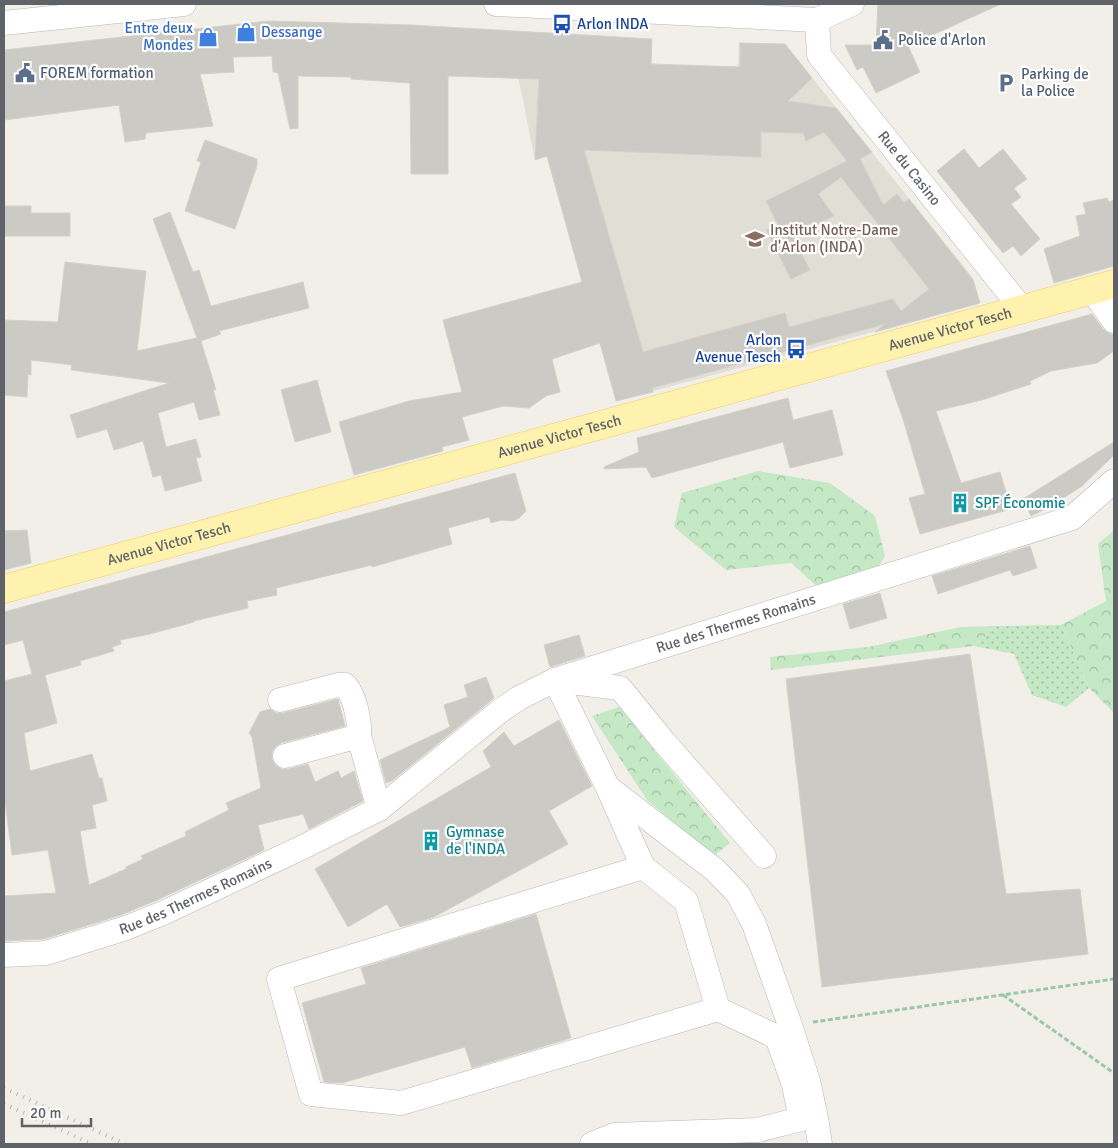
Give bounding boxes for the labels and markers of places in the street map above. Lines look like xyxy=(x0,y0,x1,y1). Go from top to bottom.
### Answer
bus stop icon: Arlon INDA xyxy=(551,13,573,35)
place label: Arlon INDA xyxy=(577,15,649,33)
place label: Entre deux Mondes xyxy=(124,19,193,54)
shop icon: Dessange xyxy=(235,21,257,43)
place label: Dessange xyxy=(261,23,323,41)
shop icon: Entre deux Mondes xyxy=(197,26,219,48)
public building icon: Police d'Arlon xyxy=(872,29,894,51)
place label: Police d'Arlon xyxy=(898,31,986,49)
public building icon: FOREM formation xyxy=(14,62,36,84)
place label: FOREM formation xyxy=(40,64,154,82)
place label: Parking de la Police xyxy=(1021,65,1089,100)
parking icon: Parking de la Police xyxy=(995,72,1017,94)
place label: Institut Notre-Dame d'Arlon (INDA) xyxy=(770,221,898,256)
school or university icon: Institut Notre-Dame d'Arlon (INDA) xyxy=(744,228,766,250)
place label: Arlon Avenue Tesch xyxy=(695,331,781,366)
bus stop icon: Arlon Avenue Tesch xyxy=(785,338,807,360)
building icon: SPF Économie xyxy=(949,492,971,514)
place label: SPF Économie xyxy=(975,493,1066,512)
place label: Gymnase de l'INDA xyxy=(446,823,505,858)
building icon: Gymnase de l'INDA xyxy=(420,830,442,852)

